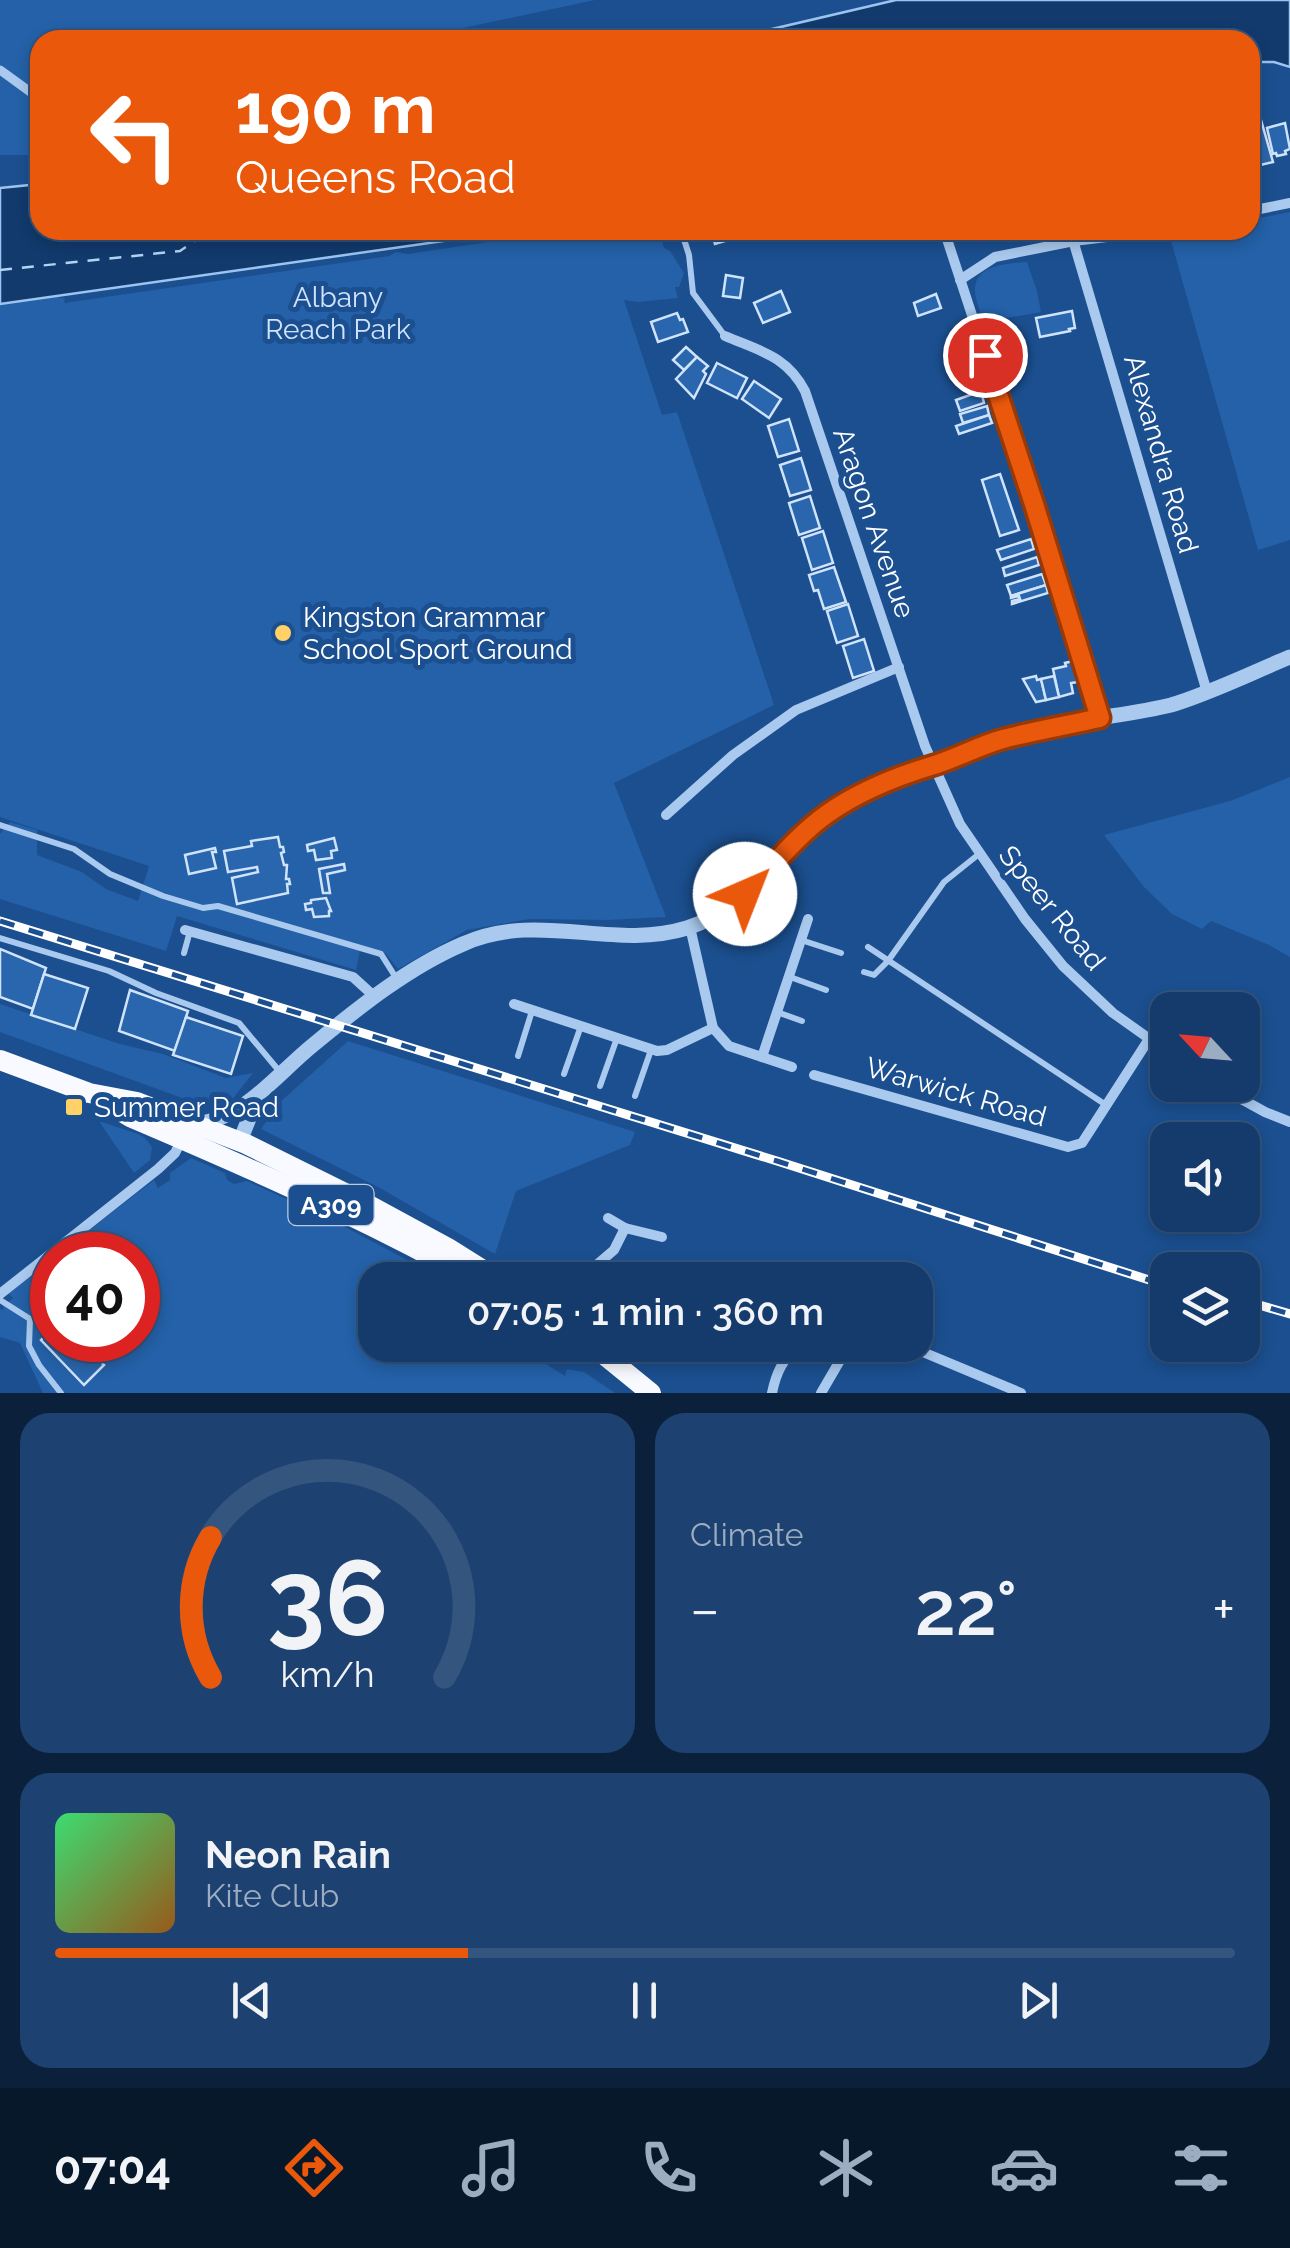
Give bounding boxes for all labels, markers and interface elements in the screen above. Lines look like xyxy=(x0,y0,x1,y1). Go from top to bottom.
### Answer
text: 190 m xyxy=(235,67,436,149)
icon: left xyxy=(70,70,200,200)
text: Queens Road xyxy=(235,151,516,204)
park label: Albany Reach Park xyxy=(265,281,411,346)
pin xyxy=(943,313,1028,398)
icon: arrive xyxy=(958,328,1013,383)
street label: Alexandra Road xyxy=(1117,351,1205,557)
street label: Aragon Avenue xyxy=(826,424,922,622)
place label: Kingston Grammar School Sport Ground xyxy=(303,601,573,666)
marker: Kingston Grammar School Sport Ground xyxy=(272,622,294,644)
street label: Speer Road xyxy=(992,839,1112,977)
position arrow xyxy=(693,842,797,946)
north arrow xyxy=(1150,992,1260,1102)
map controls xyxy=(1150,992,1260,1362)
street label: Warwick Road xyxy=(862,1050,1050,1134)
place label: Summer Road xyxy=(94,1091,279,1124)
marker: Summer Road xyxy=(63,1096,85,1118)
button: sound xyxy=(1150,1122,1260,1232)
road number: A309 xyxy=(288,1185,374,1225)
speed limit sign: 40 xyxy=(30,1232,160,1362)
button: layers xyxy=(1150,1252,1260,1362)
text: 07:05 · 1 min · 360 m xyxy=(467,1289,824,1334)
text: Climate xyxy=(690,1516,804,1553)
text: 36 xyxy=(267,1537,388,1659)
text: 22° xyxy=(915,1564,1017,1653)
text: − xyxy=(690,1577,720,1642)
text: + xyxy=(1212,1577,1235,1642)
text: km/h xyxy=(280,1653,375,1695)
text: Neon Rain xyxy=(205,1832,391,1877)
text: Kite Club xyxy=(205,1877,339,1914)
icon: previous xyxy=(224,1973,279,2028)
icon: pause xyxy=(617,1973,672,2028)
icon: next xyxy=(1011,1973,1066,2028)
icon: directions xyxy=(279,2133,349,2203)
icon: music xyxy=(456,2133,526,2203)
icon: phone xyxy=(634,2133,704,2203)
icon: climate xyxy=(811,2133,881,2203)
icon: car xyxy=(989,2133,1059,2203)
icon: filters xyxy=(1166,2133,1236,2203)
text: 07:04 xyxy=(54,2142,171,2195)

